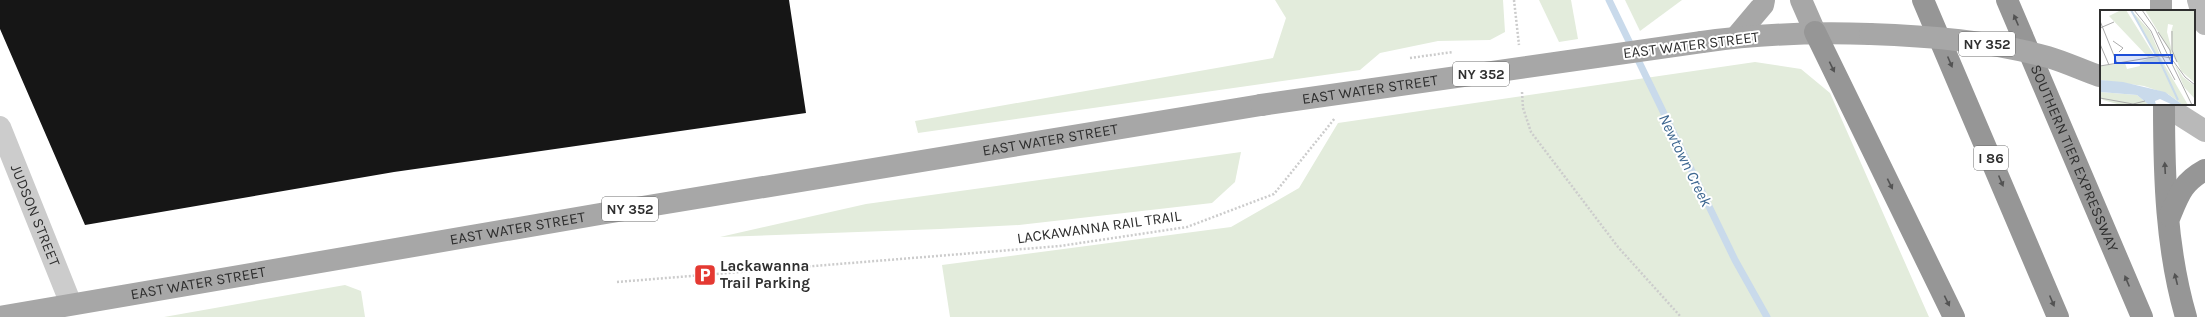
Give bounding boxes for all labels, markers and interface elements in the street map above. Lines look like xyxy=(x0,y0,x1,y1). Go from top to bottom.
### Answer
inset map xyxy=(2100,10,2195,105)
one-way arrow xyxy=(2013,14,2019,25)
street label: EAST WATER STREET xyxy=(1622,28,1761,62)
road number: NY 352 xyxy=(1959,32,2015,56)
one-way arrow xyxy=(1947,56,1953,68)
road number: NY 352 xyxy=(1453,62,1509,86)
one-way arrow xyxy=(1829,62,1836,73)
street label: SOUTHERN TIER EXPRESSWAY xyxy=(2027,62,2123,255)
street label: EAST WATER STREET xyxy=(1301,71,1439,108)
water label: Newtown Creek xyxy=(1655,111,1717,210)
street label: EAST WATER STREET xyxy=(981,120,1120,160)
road number: I 86 xyxy=(1974,146,2008,170)
street label: JUDSON STREET xyxy=(7,161,64,269)
one-way arrow xyxy=(2162,162,2169,174)
one-way arrow xyxy=(1998,176,2004,188)
one-way arrow xyxy=(1886,179,1893,190)
road number: NY 352 xyxy=(602,197,658,221)
street label: LACKAWANNA RAIL TRAIL xyxy=(1016,207,1182,247)
street label: EAST WATER STREET xyxy=(448,208,587,249)
place label: Lackawanna Trail Parking xyxy=(720,257,810,292)
street label: EAST WATER STREET xyxy=(129,262,268,303)
parking icon: Lackawanna Trail Parking xyxy=(692,262,718,288)
one-way arrow xyxy=(2173,273,2179,285)
one-way arrow xyxy=(2124,275,2130,287)
one-way arrow xyxy=(1944,295,1950,307)
one-way arrow xyxy=(2049,295,2055,307)

